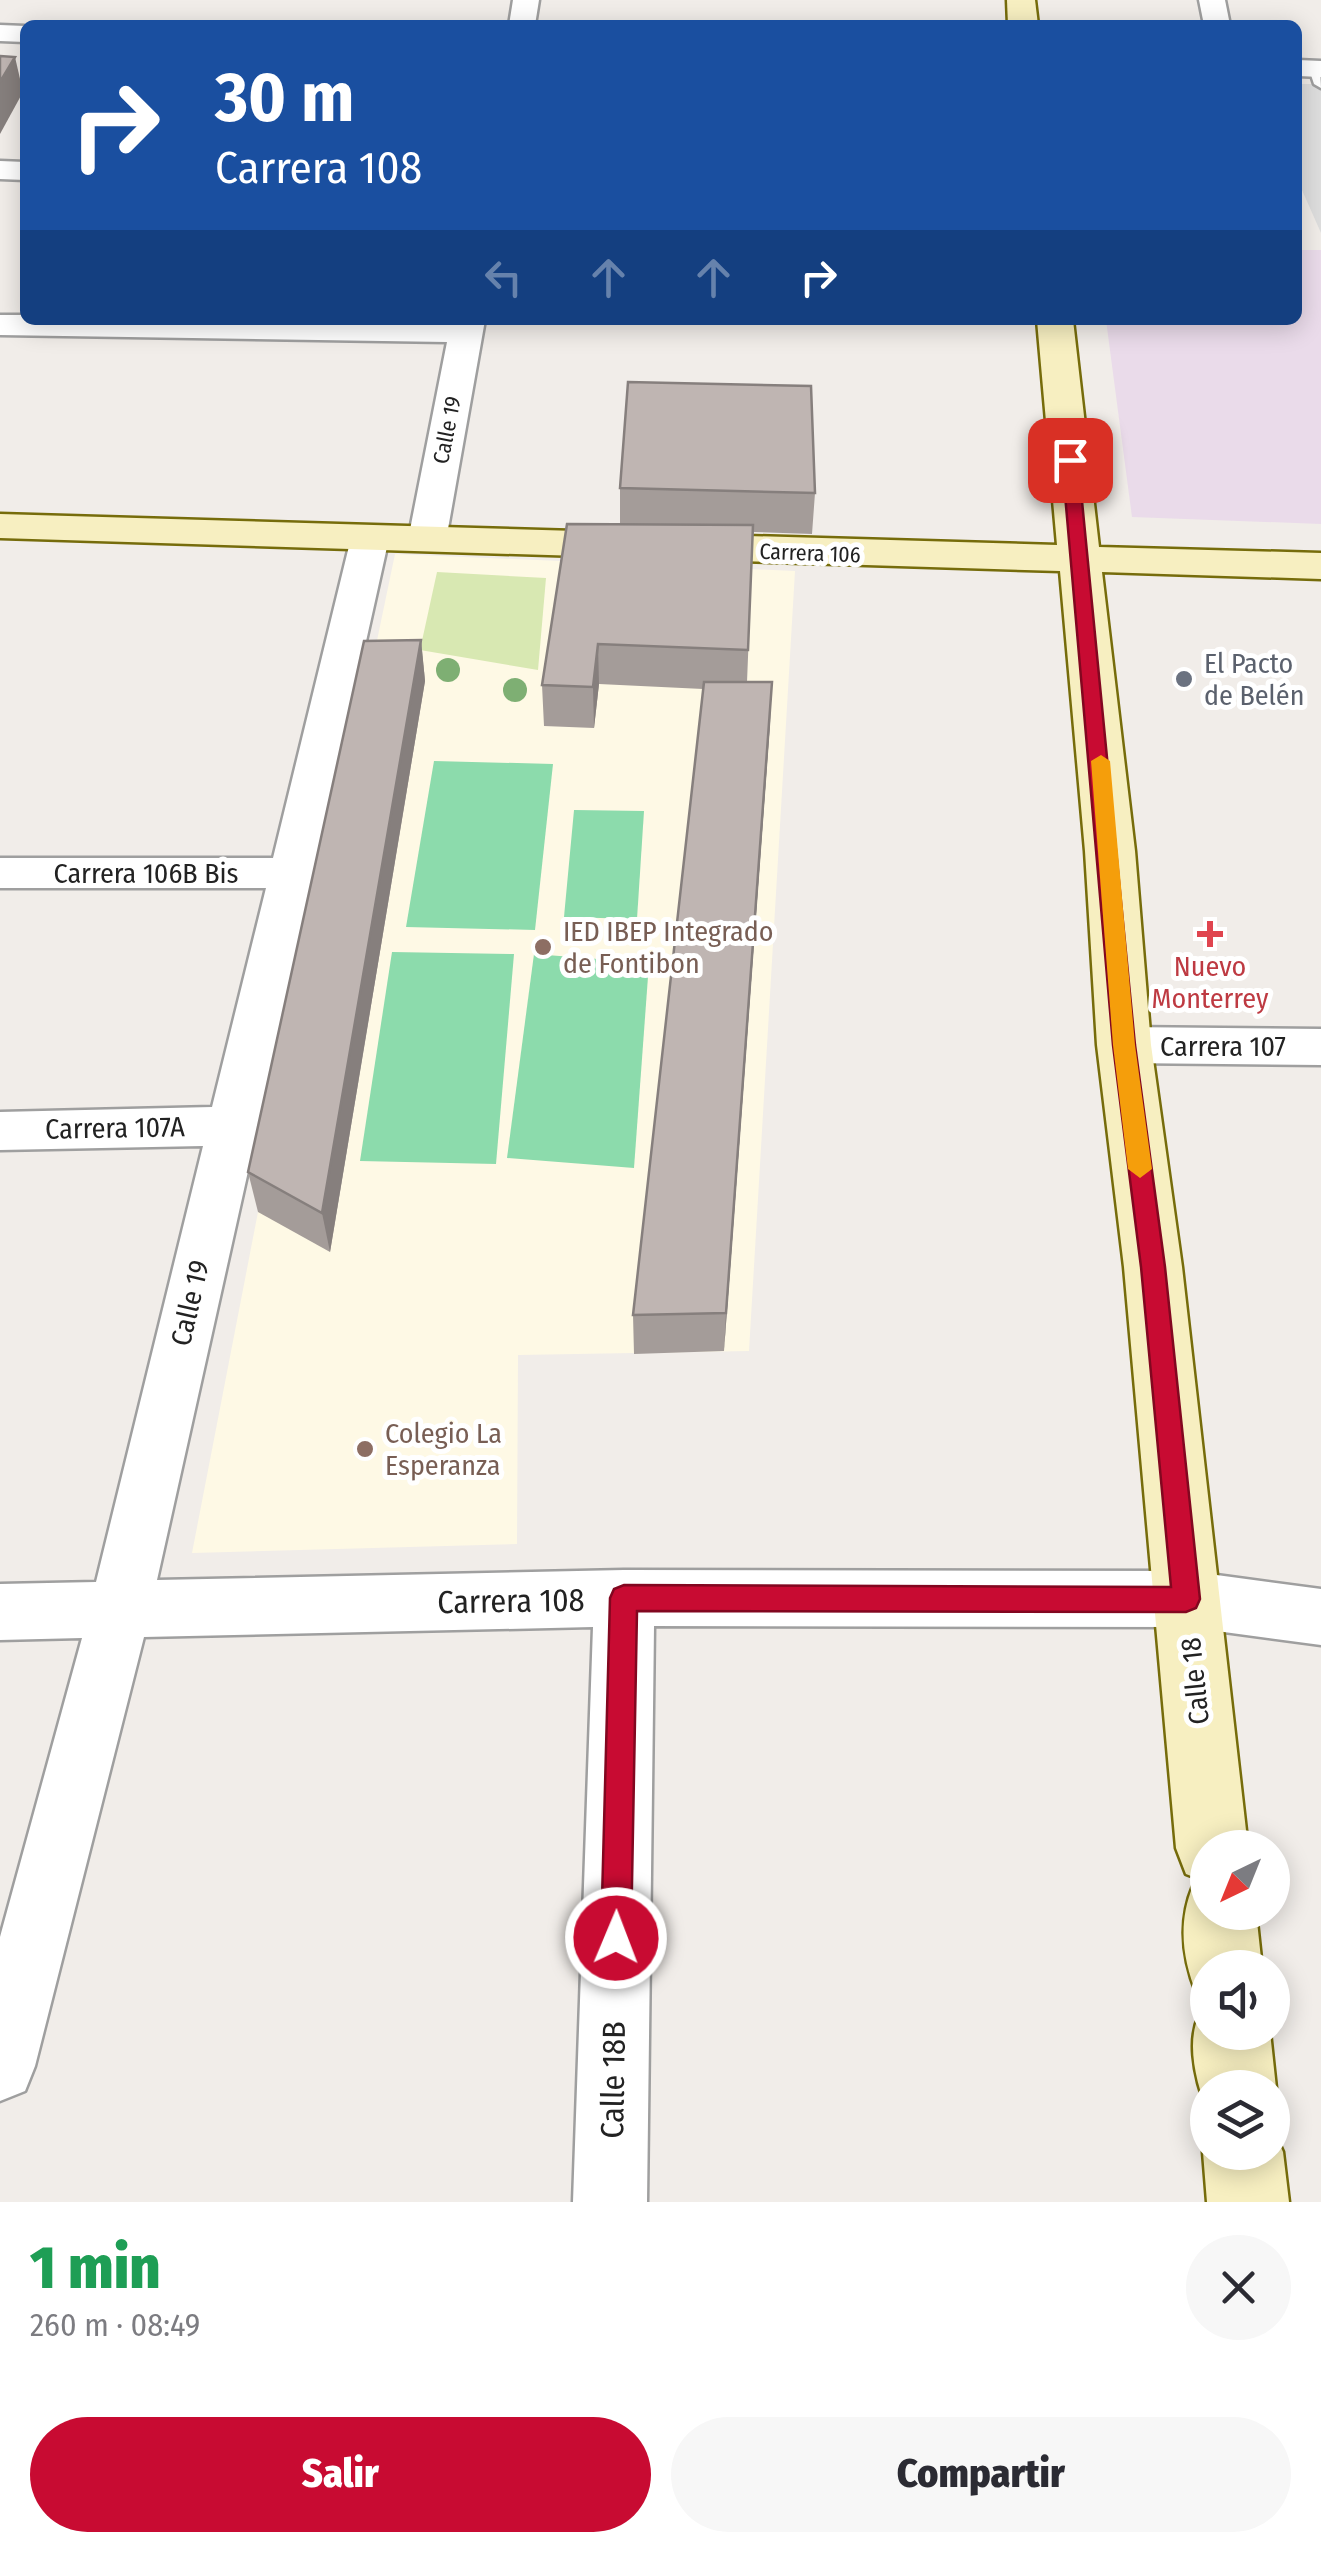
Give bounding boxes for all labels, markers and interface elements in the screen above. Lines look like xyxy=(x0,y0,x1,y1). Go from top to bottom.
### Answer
text: 30 m xyxy=(215,56,354,140)
icon: right xyxy=(50,60,180,190)
text: Carrera 108 xyxy=(215,141,422,195)
icon: left xyxy=(476,250,531,305)
icon: ahead xyxy=(581,250,636,305)
icon: ahead xyxy=(686,250,741,305)
icon: right xyxy=(791,250,846,305)
street label: Calle 19 xyxy=(427,394,467,466)
pin xyxy=(1028,418,1113,503)
icon: arrive xyxy=(1043,433,1098,488)
street label: Carrera 106 xyxy=(759,538,861,568)
place label: El Pacto de Belén xyxy=(1204,647,1304,712)
marker: El Pacto de Belén xyxy=(1173,668,1195,690)
street label: Carrera 106B Bis xyxy=(53,857,239,890)
place label: IED IBEP Integrado de Fontibon xyxy=(563,915,774,980)
marker: Nuevo Monterrey xyxy=(1199,923,1221,945)
marker: IED IBEP Integrado de Fontibon xyxy=(532,936,554,958)
place label: Nuevo Monterrey xyxy=(1152,950,1269,1015)
street label: Carrera 107 xyxy=(1160,1030,1286,1063)
street label: Carrera 107A xyxy=(45,1110,185,1146)
street label: Calle 19 xyxy=(164,1257,216,1349)
place label: Colegio La Esperanza xyxy=(385,1417,502,1482)
marker: Colegio La Esperanza xyxy=(354,1438,376,1460)
street label: Carrera 108 xyxy=(437,1581,585,1621)
street label: Calle 18 xyxy=(1174,1636,1216,1726)
north arrow xyxy=(1190,1830,1290,1930)
map controls xyxy=(1190,1830,1290,2170)
position arrow xyxy=(564,1886,668,1990)
button: sound xyxy=(1190,1950,1290,2050)
street label: Calle 18B xyxy=(593,2021,633,2139)
button: layers xyxy=(1190,2070,1290,2170)
text: 1 min xyxy=(30,2232,161,2304)
button: close xyxy=(1186,2235,1291,2340)
text: 260 m · 08:49 xyxy=(30,2306,200,2344)
button: Salir xyxy=(30,2417,651,2532)
button: Compartir xyxy=(671,2417,1291,2532)

